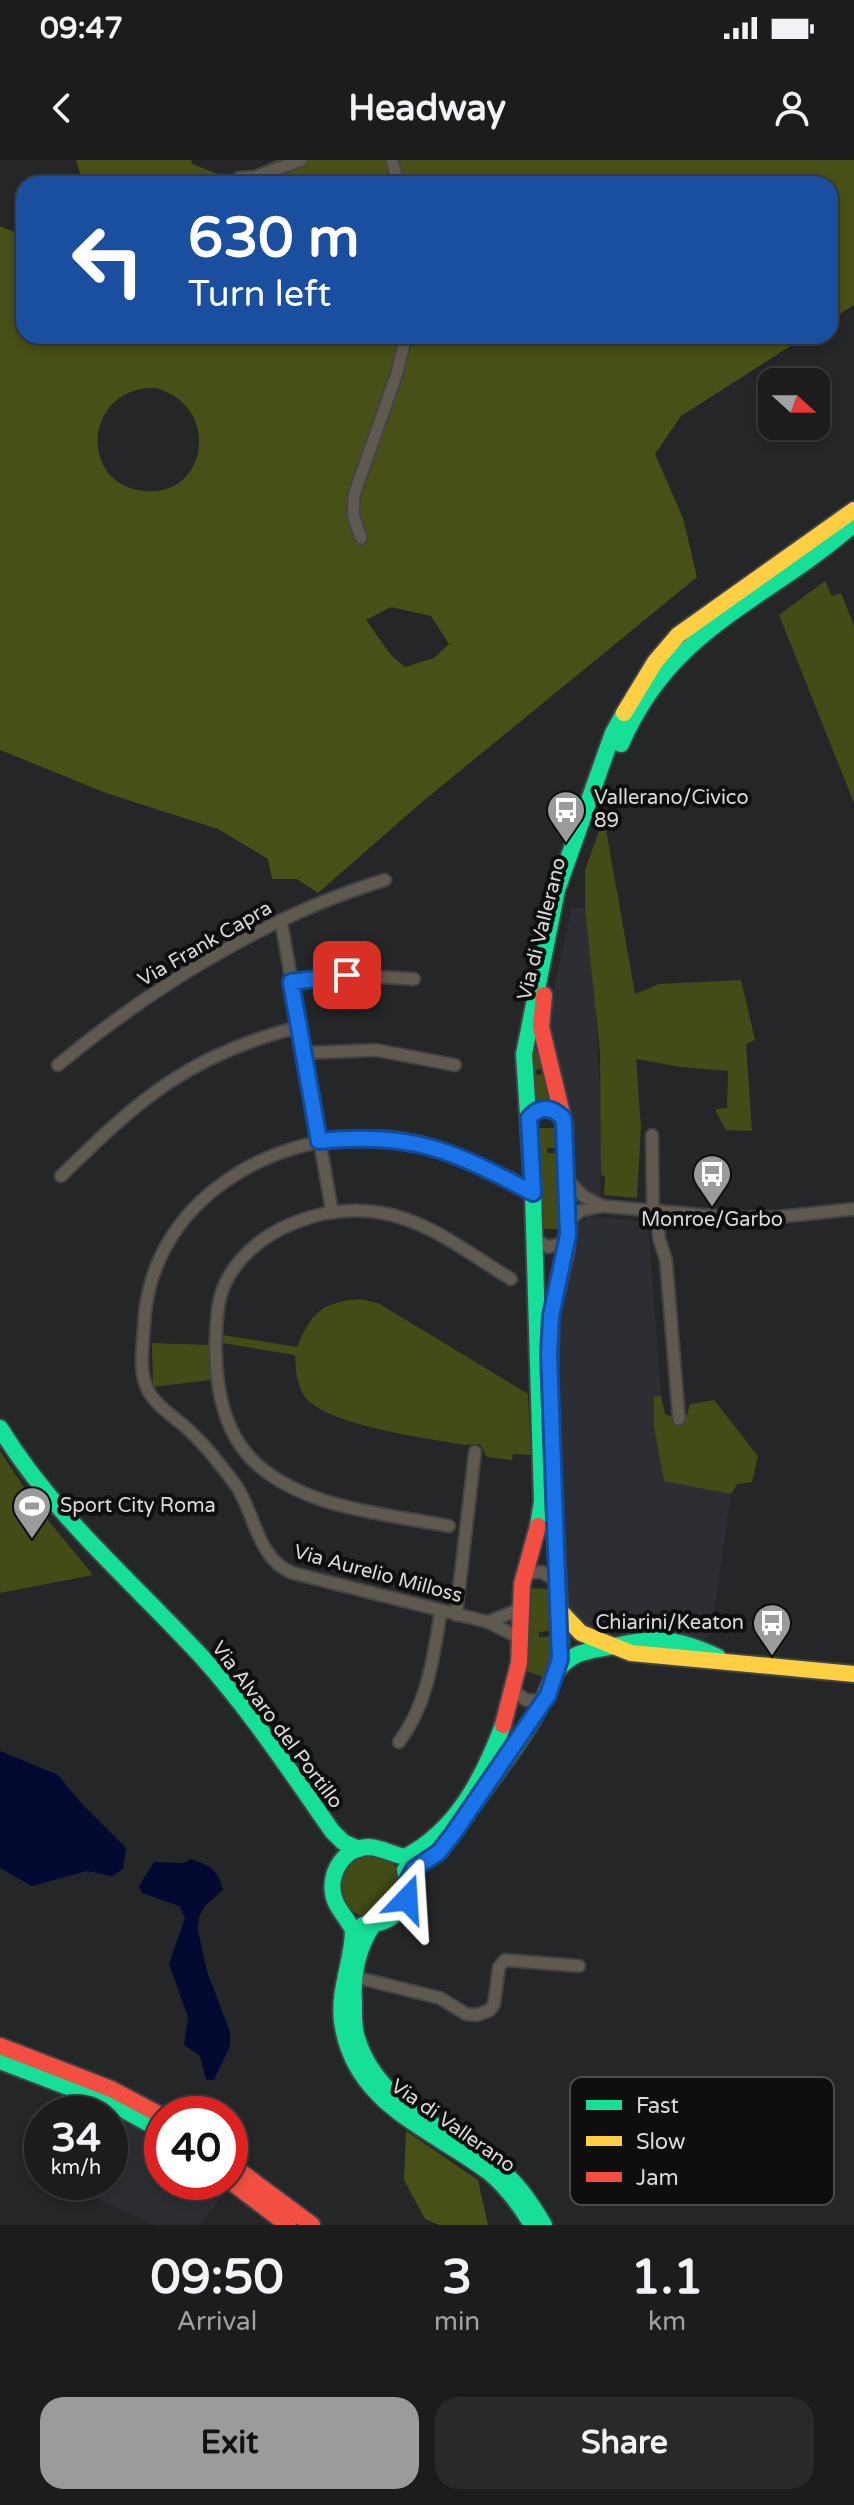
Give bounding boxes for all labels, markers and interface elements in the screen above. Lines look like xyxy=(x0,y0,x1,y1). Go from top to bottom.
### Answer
text: 09:47 xyxy=(40,10,123,47)
icon: back xyxy=(40,86,84,130)
icon: person xyxy=(770,86,814,130)
text: Headway xyxy=(348,87,506,130)
text: 630 m xyxy=(188,205,359,272)
icon: left xyxy=(56,208,160,312)
text: Turn left xyxy=(188,273,331,316)
north arrow xyxy=(758,368,830,440)
map controls xyxy=(758,368,830,440)
place label: Vallerano/Civico 89 xyxy=(594,786,749,833)
bus stop icon: Vallerano/Civico 89 xyxy=(545,789,587,844)
street label: Via di Vallerano xyxy=(513,855,571,1003)
street label: Via Frank Capra xyxy=(134,896,276,992)
pin xyxy=(313,941,381,1009)
icon: arrive xyxy=(325,953,369,997)
bus stop icon: Monroe/Garbo xyxy=(691,1153,733,1208)
place label: Monroe/Garbo xyxy=(641,1208,783,1232)
sports icon: Sport City Roma xyxy=(11,1485,53,1540)
place label: Sport City Roma xyxy=(60,1494,216,1518)
street label: Via Aurelio Milloss xyxy=(291,1540,465,1608)
bus stop icon: Chiarini/Keaton xyxy=(751,1602,793,1657)
place label: Chiarini/Keaton xyxy=(595,1611,744,1635)
street label: Via Alvaro del Portillo xyxy=(206,1637,348,1813)
position arrow xyxy=(365,1857,449,1941)
street label: Via di Vallerano xyxy=(386,2074,520,2178)
legend xyxy=(570,2077,834,2205)
text: Fast xyxy=(636,2093,679,2119)
speed limit sign: 40 xyxy=(144,2096,248,2200)
text: 34 xyxy=(51,2114,101,2162)
text: Slow xyxy=(636,2129,686,2155)
text: km/h xyxy=(51,2156,101,2180)
text: Jam xyxy=(636,2165,679,2191)
text: 09:50 xyxy=(150,2249,284,2307)
text: 3 xyxy=(442,2249,472,2307)
text: 1.1 xyxy=(631,2249,703,2307)
text: Arrival xyxy=(177,2306,257,2337)
text: min xyxy=(434,2306,480,2337)
text: km xyxy=(648,2306,686,2337)
button: Exit xyxy=(40,2397,419,2489)
button: Share xyxy=(435,2397,814,2489)

